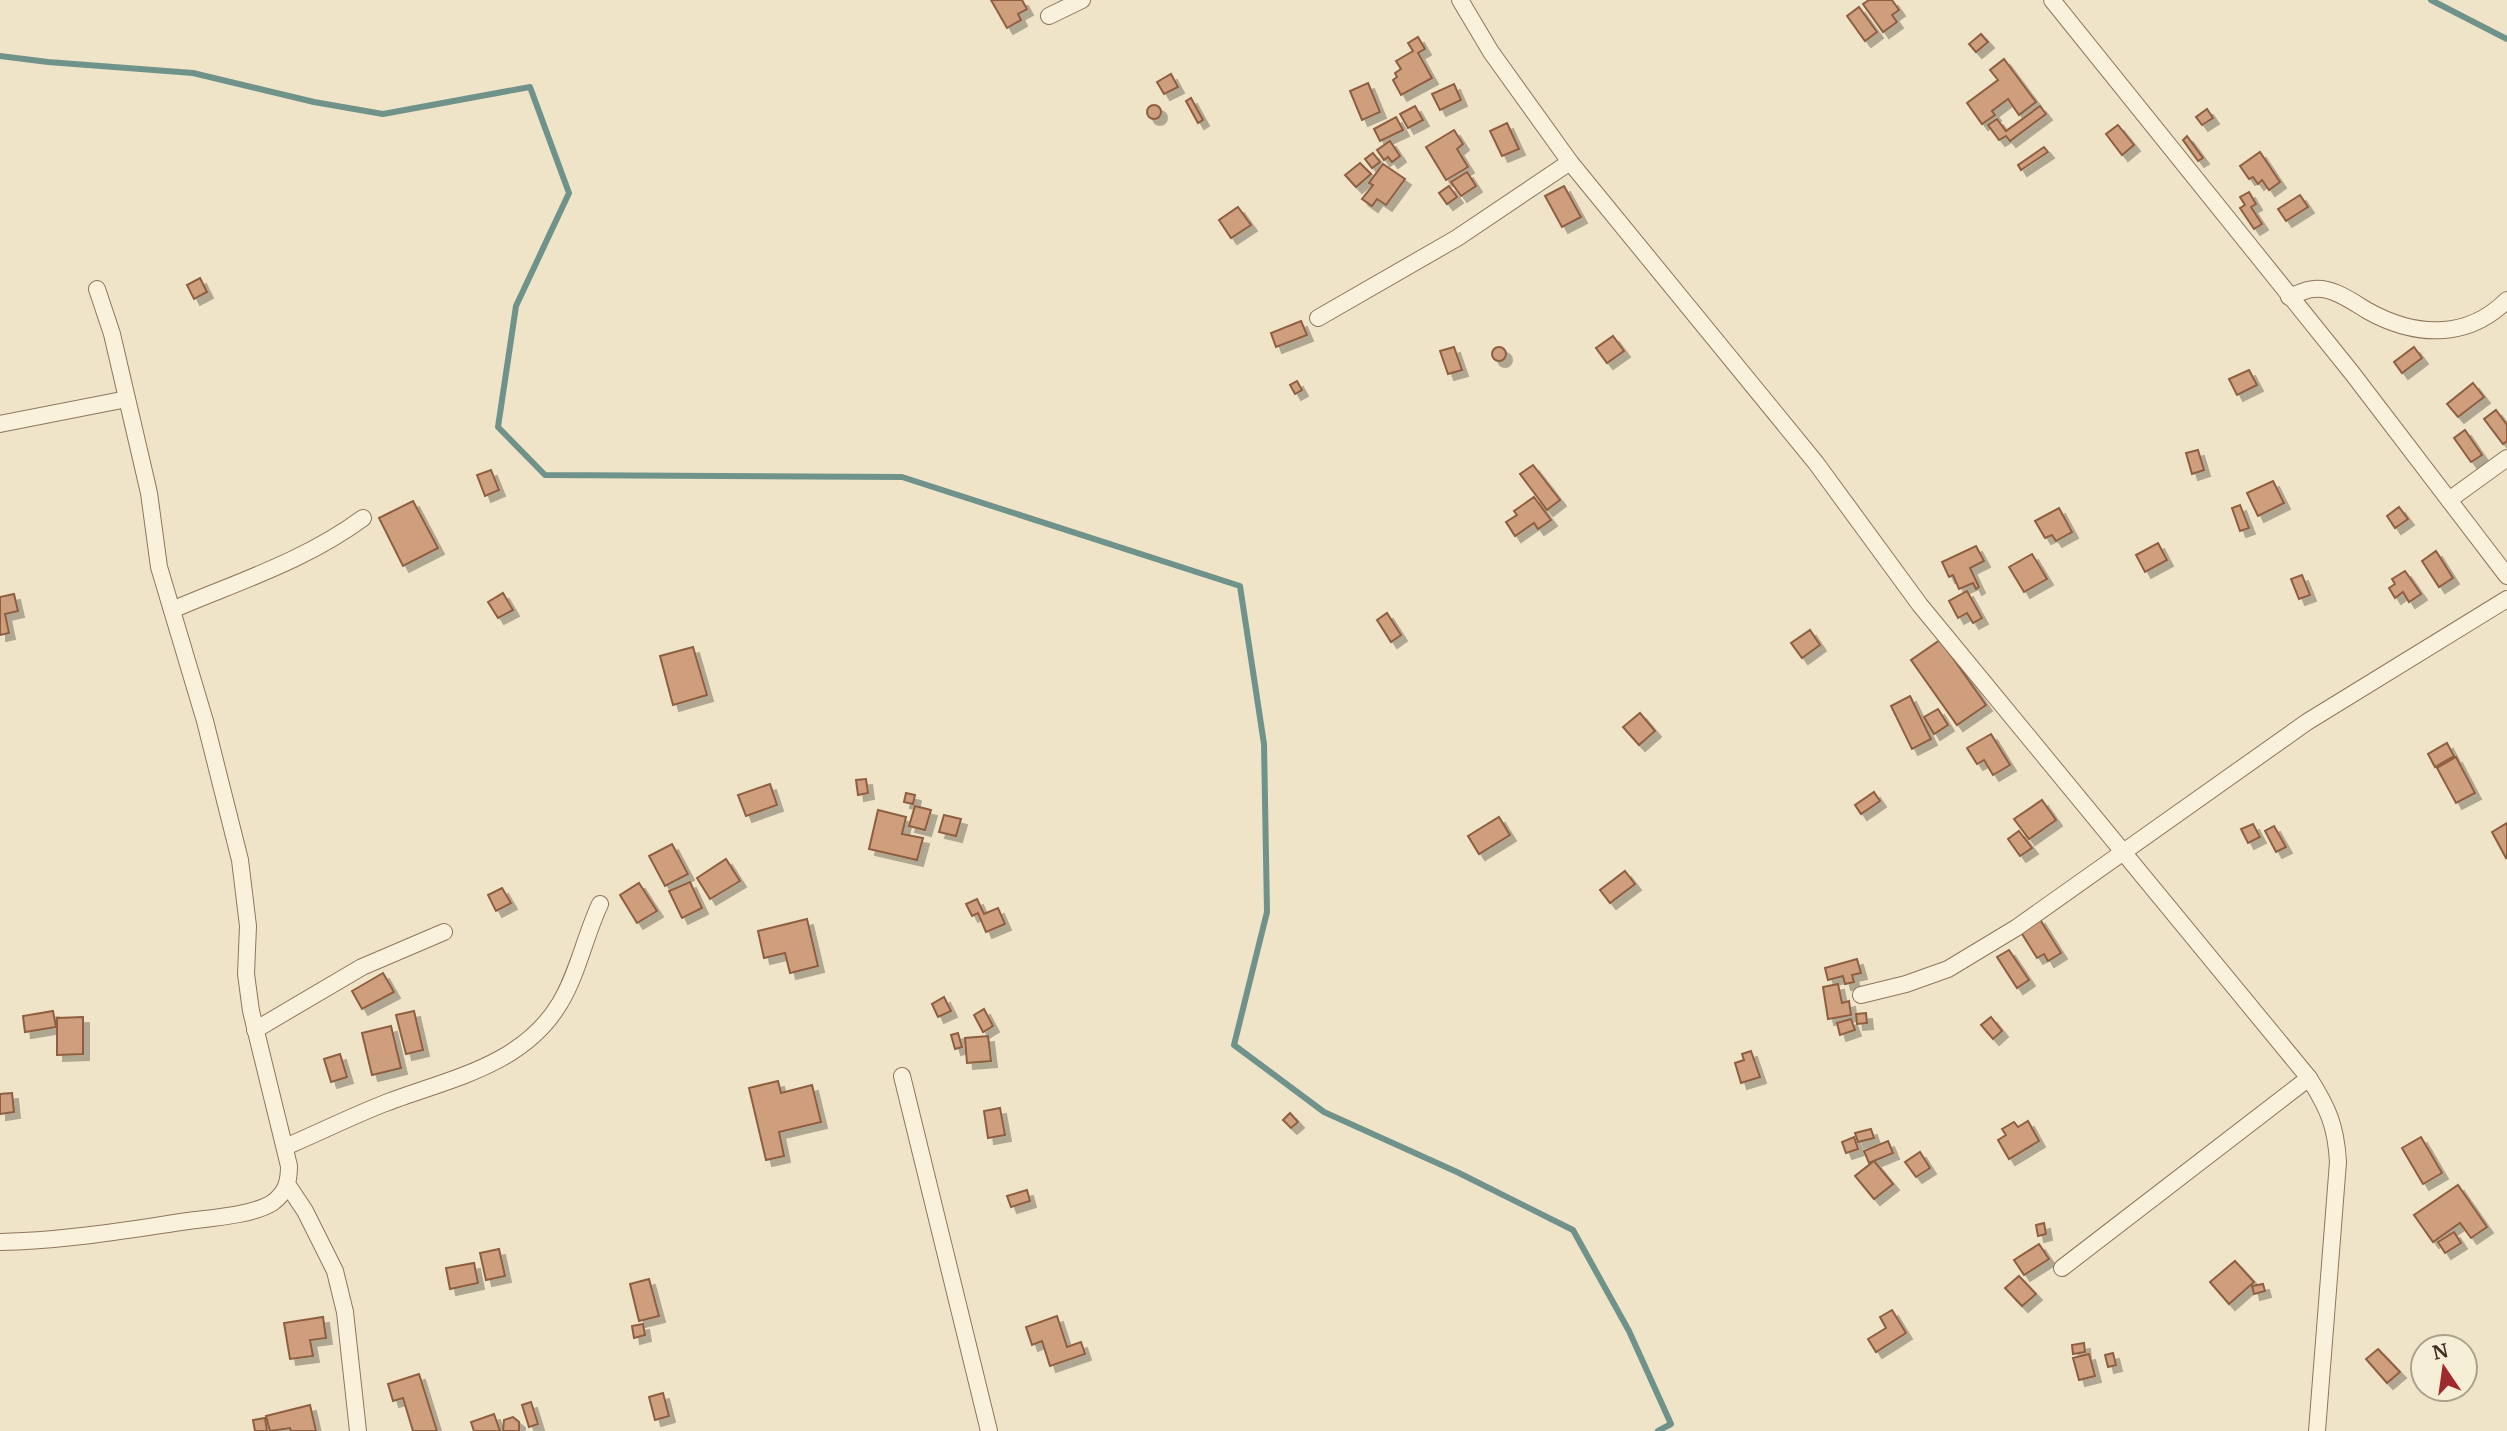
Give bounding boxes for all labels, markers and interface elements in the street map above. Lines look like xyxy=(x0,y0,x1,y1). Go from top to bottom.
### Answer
north arrow xyxy=(2409,1333,2479,1403)
text: N xyxy=(2430,1338,2450,1365)

